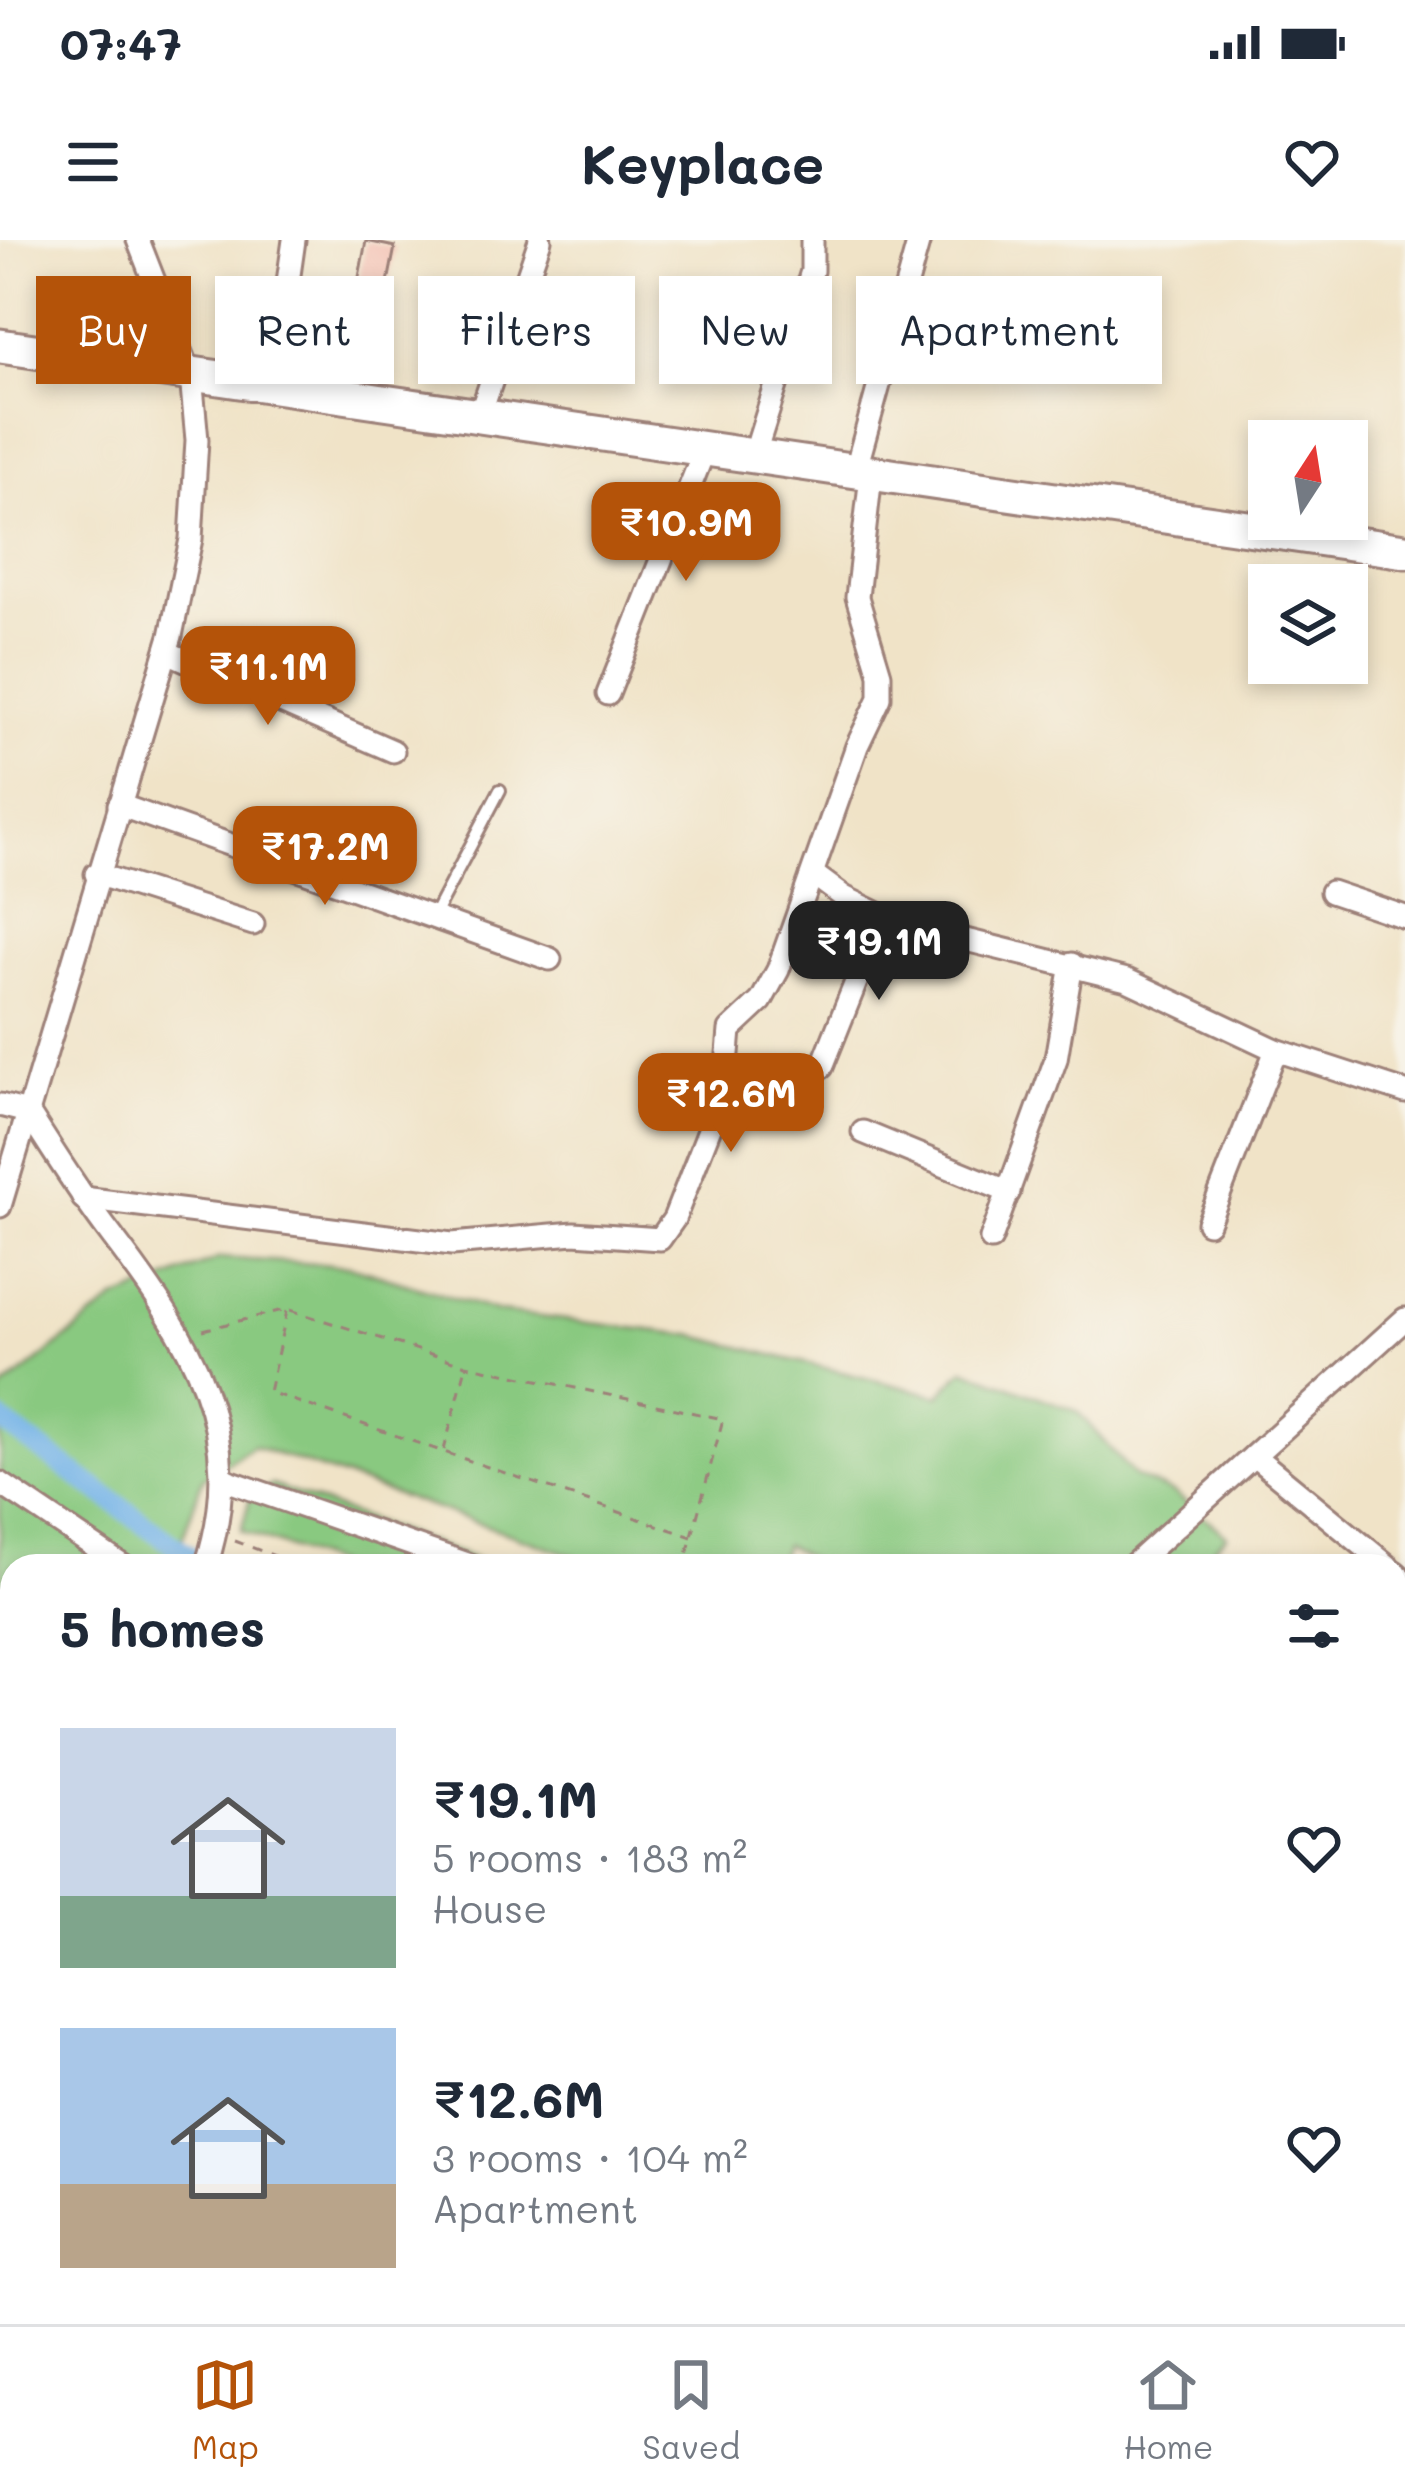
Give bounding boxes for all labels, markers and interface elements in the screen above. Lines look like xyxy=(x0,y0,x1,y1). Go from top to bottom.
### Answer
text: 07:47 xyxy=(60,13,182,71)
text: Keyplace xyxy=(581,127,824,198)
icon: menu xyxy=(60,129,126,195)
icon: heart xyxy=(1279,129,1345,195)
chip: Buy xyxy=(36,276,191,384)
chip: Rent xyxy=(215,276,394,384)
chip: Filters xyxy=(418,276,635,384)
chip: New xyxy=(659,276,832,384)
chip: Apartment xyxy=(856,276,1162,384)
north arrow xyxy=(1248,420,1368,540)
map controls xyxy=(1248,420,1368,684)
pin: ₹10.9M xyxy=(588,482,784,584)
text: ₹10.9M xyxy=(618,495,754,546)
button: layers xyxy=(1248,564,1368,684)
pin: ₹11.1M xyxy=(170,626,366,728)
text: ₹11.1M xyxy=(207,639,329,690)
pin: ₹17.2M xyxy=(227,806,423,908)
text: ₹17.2M xyxy=(260,819,390,870)
pin: ₹19.1M xyxy=(781,901,977,1003)
text: ₹19.1M xyxy=(815,914,943,965)
pin: ₹12.6M xyxy=(633,1053,829,1155)
text: ₹12.6M xyxy=(665,1066,797,1117)
text: 5 homes xyxy=(60,1593,265,1660)
icon: filters xyxy=(1281,1593,1347,1659)
text: ₹19.1M xyxy=(432,1764,599,1831)
icon: home xyxy=(156,1776,300,1920)
icon: heart xyxy=(1281,1815,1347,1881)
text: 5 rooms · 183 m² xyxy=(432,1831,747,1882)
text: House xyxy=(432,1882,547,1933)
text: ₹12.6M xyxy=(432,2064,605,2131)
icon: home xyxy=(156,2076,300,2220)
icon: heart xyxy=(1281,2115,1347,2181)
text: 3 rooms · 104 m² xyxy=(432,2131,748,2182)
text: Apartment xyxy=(432,2182,638,2233)
tab: Map xyxy=(192,2352,259,2467)
tab: Saved xyxy=(642,2352,740,2467)
tab: Home xyxy=(1124,2352,1213,2467)

